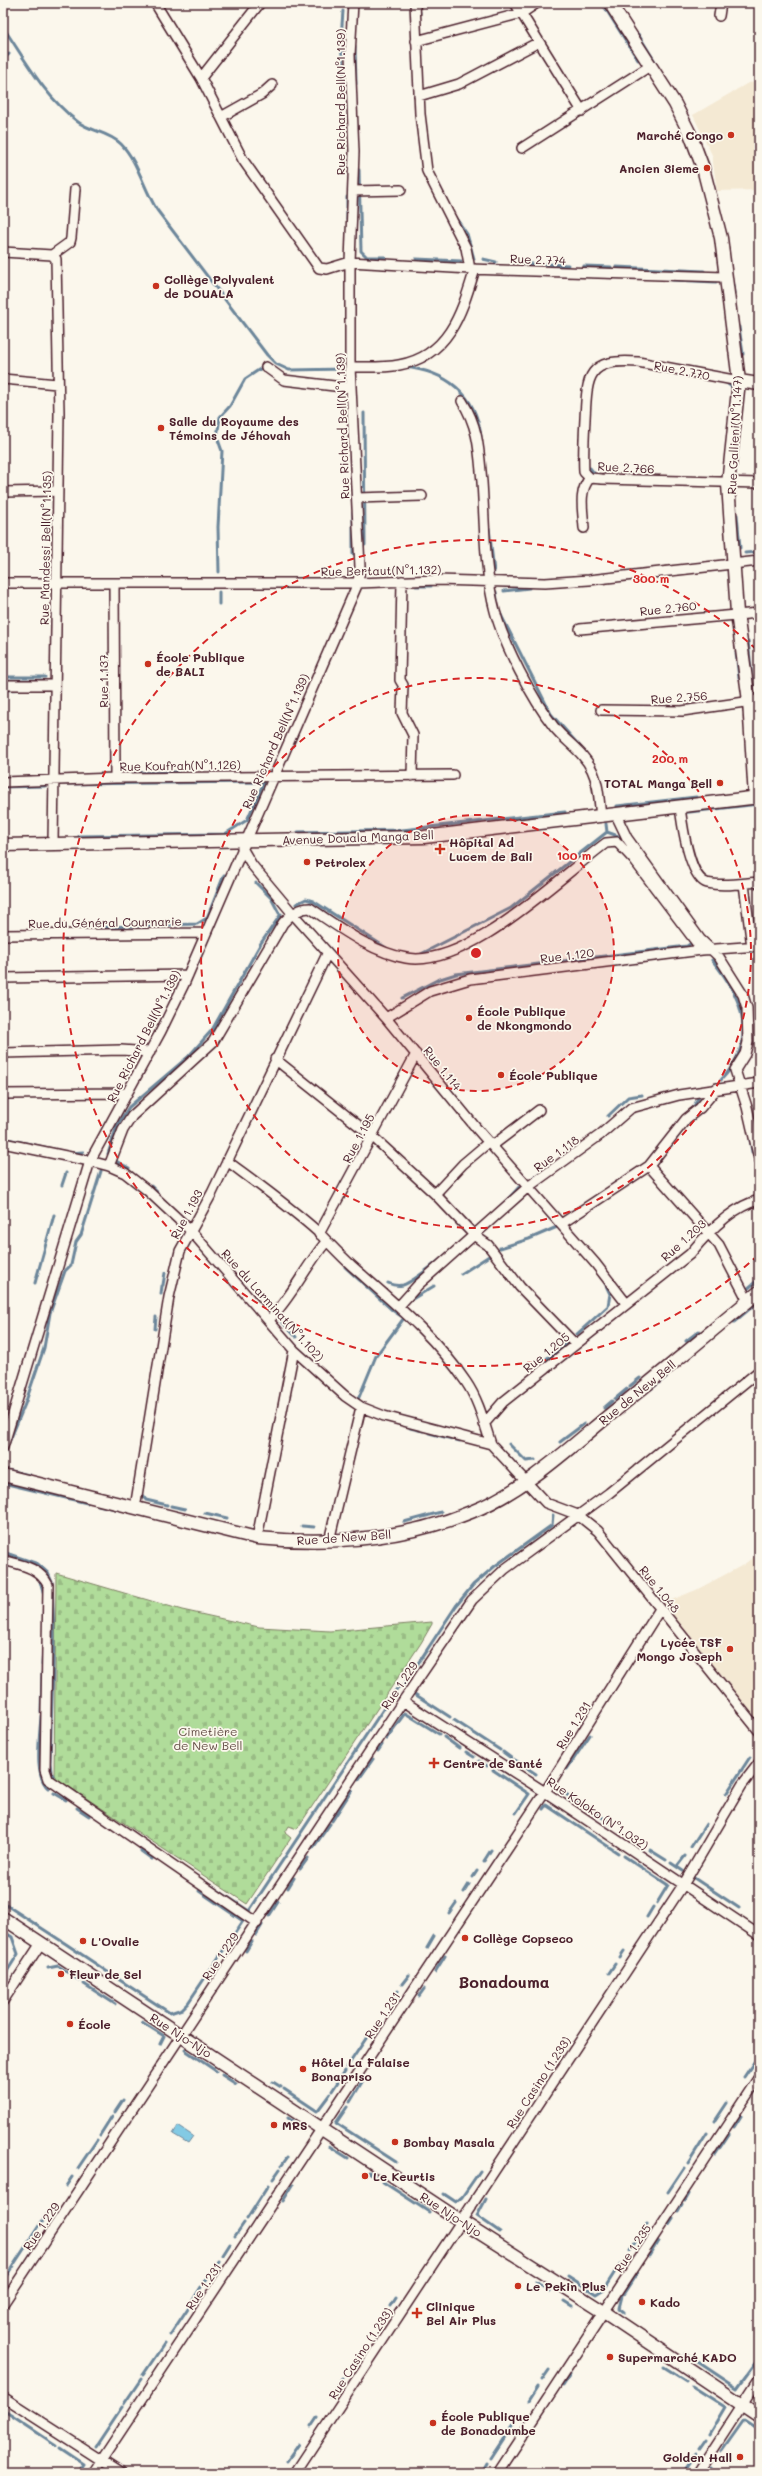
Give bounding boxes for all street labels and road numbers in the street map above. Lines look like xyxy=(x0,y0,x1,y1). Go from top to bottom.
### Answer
street label: Rue Richard Bell(N°1.139) xyxy=(332,29,348,175)
street label: Rue 2.774 xyxy=(510,250,566,268)
street label: Rue Richard Bell(N°1.139) xyxy=(331,352,353,500)
street label: Rue 2.770 xyxy=(653,357,712,383)
street label: Rue Gallieni(N°1.147) xyxy=(723,375,745,495)
street label: Rue 2.766 xyxy=(597,458,655,476)
street label: Rue Mandessi Bell(N°1.135) xyxy=(36,471,54,625)
street label: Rue Bertaut(N°1.132) xyxy=(321,561,441,579)
street label: Rue 2.760 xyxy=(639,597,698,619)
street label: Rue 1.137 xyxy=(95,654,111,708)
street label: Rue Richard Bell(N°1.139) xyxy=(238,671,312,811)
street label: Rue 2.756 xyxy=(650,687,708,707)
street label: Rue Koufrah(N°1.126) xyxy=(119,756,241,774)
street label: Avenue Douala Manga Bell xyxy=(282,826,434,848)
street label: Rue du Général Cournarie xyxy=(28,913,182,931)
street label: Rue 1.120 xyxy=(539,944,595,966)
street label: Rue Richard Bell(N°1.139) xyxy=(103,967,183,1105)
street label: Rue 1.114 xyxy=(420,1043,466,1093)
street label: Rue 1.195 xyxy=(338,1110,378,1166)
street label: Rue 1.118 xyxy=(530,1131,582,1175)
street label: Rue 1.193 xyxy=(166,1186,206,1242)
street label: Rue 1.203 xyxy=(657,1215,709,1265)
street label: Rue du Larminat(N°1.102) xyxy=(218,1245,328,1365)
street label: Rue 1.205 xyxy=(519,1328,573,1376)
street label: Rue de New Bell xyxy=(595,1356,679,1428)
street label: Rue de New Bell xyxy=(296,1526,392,1548)
street label: Rue 1.048 xyxy=(636,1562,684,1616)
street label: Rue 1.229 xyxy=(377,1658,421,1712)
street label: Rue 1.231 xyxy=(552,1698,594,1752)
street label: Rue Koloko (N°1.032) xyxy=(544,1773,652,1853)
street label: Rue 1.229 xyxy=(198,1929,242,1983)
street label: Rue 1.231 xyxy=(360,1988,404,2042)
street label: Rue Njo-Njo xyxy=(147,2009,215,2061)
street label: Rue Casino (1.233) xyxy=(502,2033,574,2131)
street label: Rue Njo-Njo xyxy=(417,2188,485,2240)
street label: Rue 1.229 xyxy=(19,2199,63,2253)
street label: Rue 1.235 xyxy=(610,2221,654,2275)
street label: Rue 1.231 xyxy=(181,2259,225,2313)
street label: Rue Casino (1.233) xyxy=(324,2304,396,2402)

